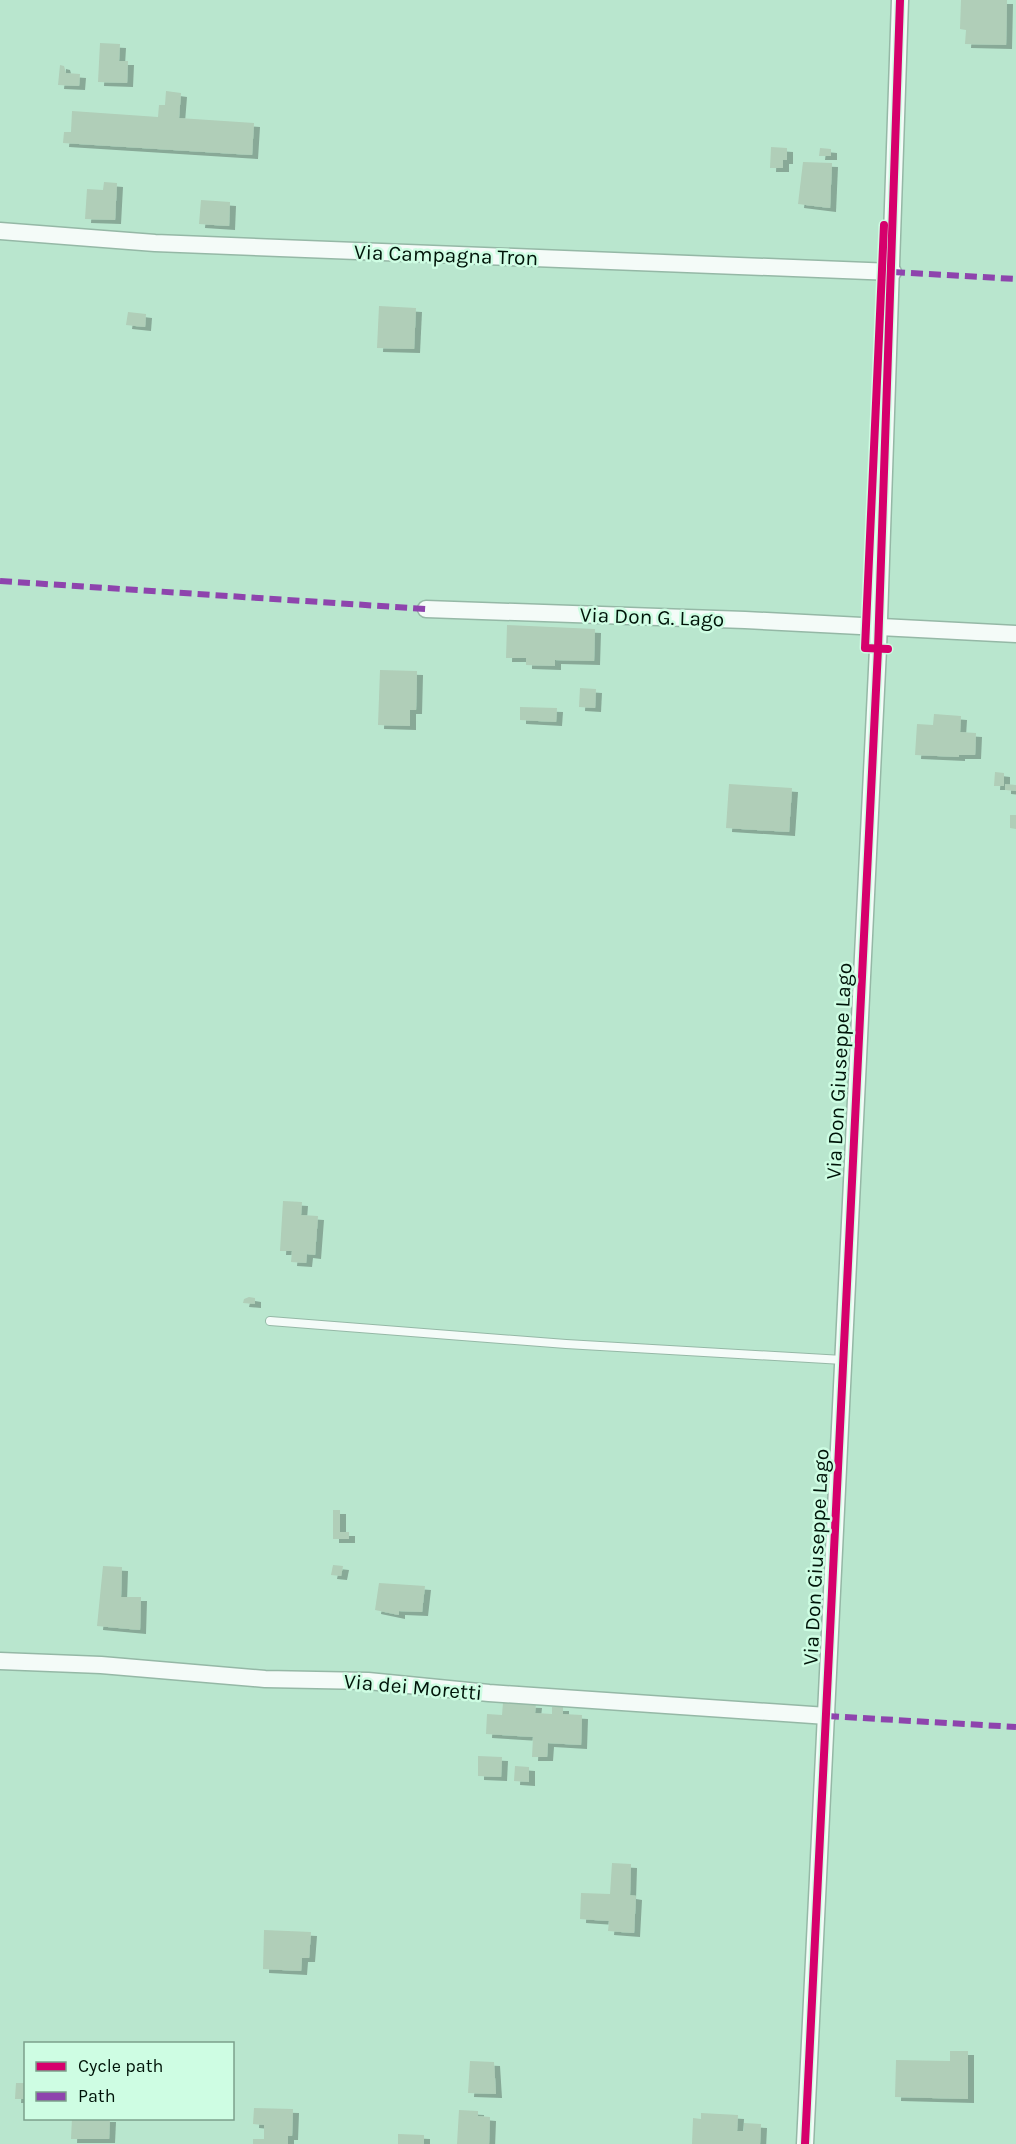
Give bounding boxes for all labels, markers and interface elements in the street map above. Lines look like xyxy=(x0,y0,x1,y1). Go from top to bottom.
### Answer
street label: Via Campagna Tron xyxy=(353,240,539,270)
street label: Via Don G. Lago xyxy=(579,602,725,632)
street label: Via Don Giuseppe Lago xyxy=(821,962,857,1180)
street label: Via Don Giuseppe Lago xyxy=(798,1448,834,1666)
street label: Via dei Moretti xyxy=(343,1669,483,1705)
legend xyxy=(24,2042,234,2120)
text: Cycle path xyxy=(78,2055,163,2077)
text: Path xyxy=(78,2085,116,2107)

